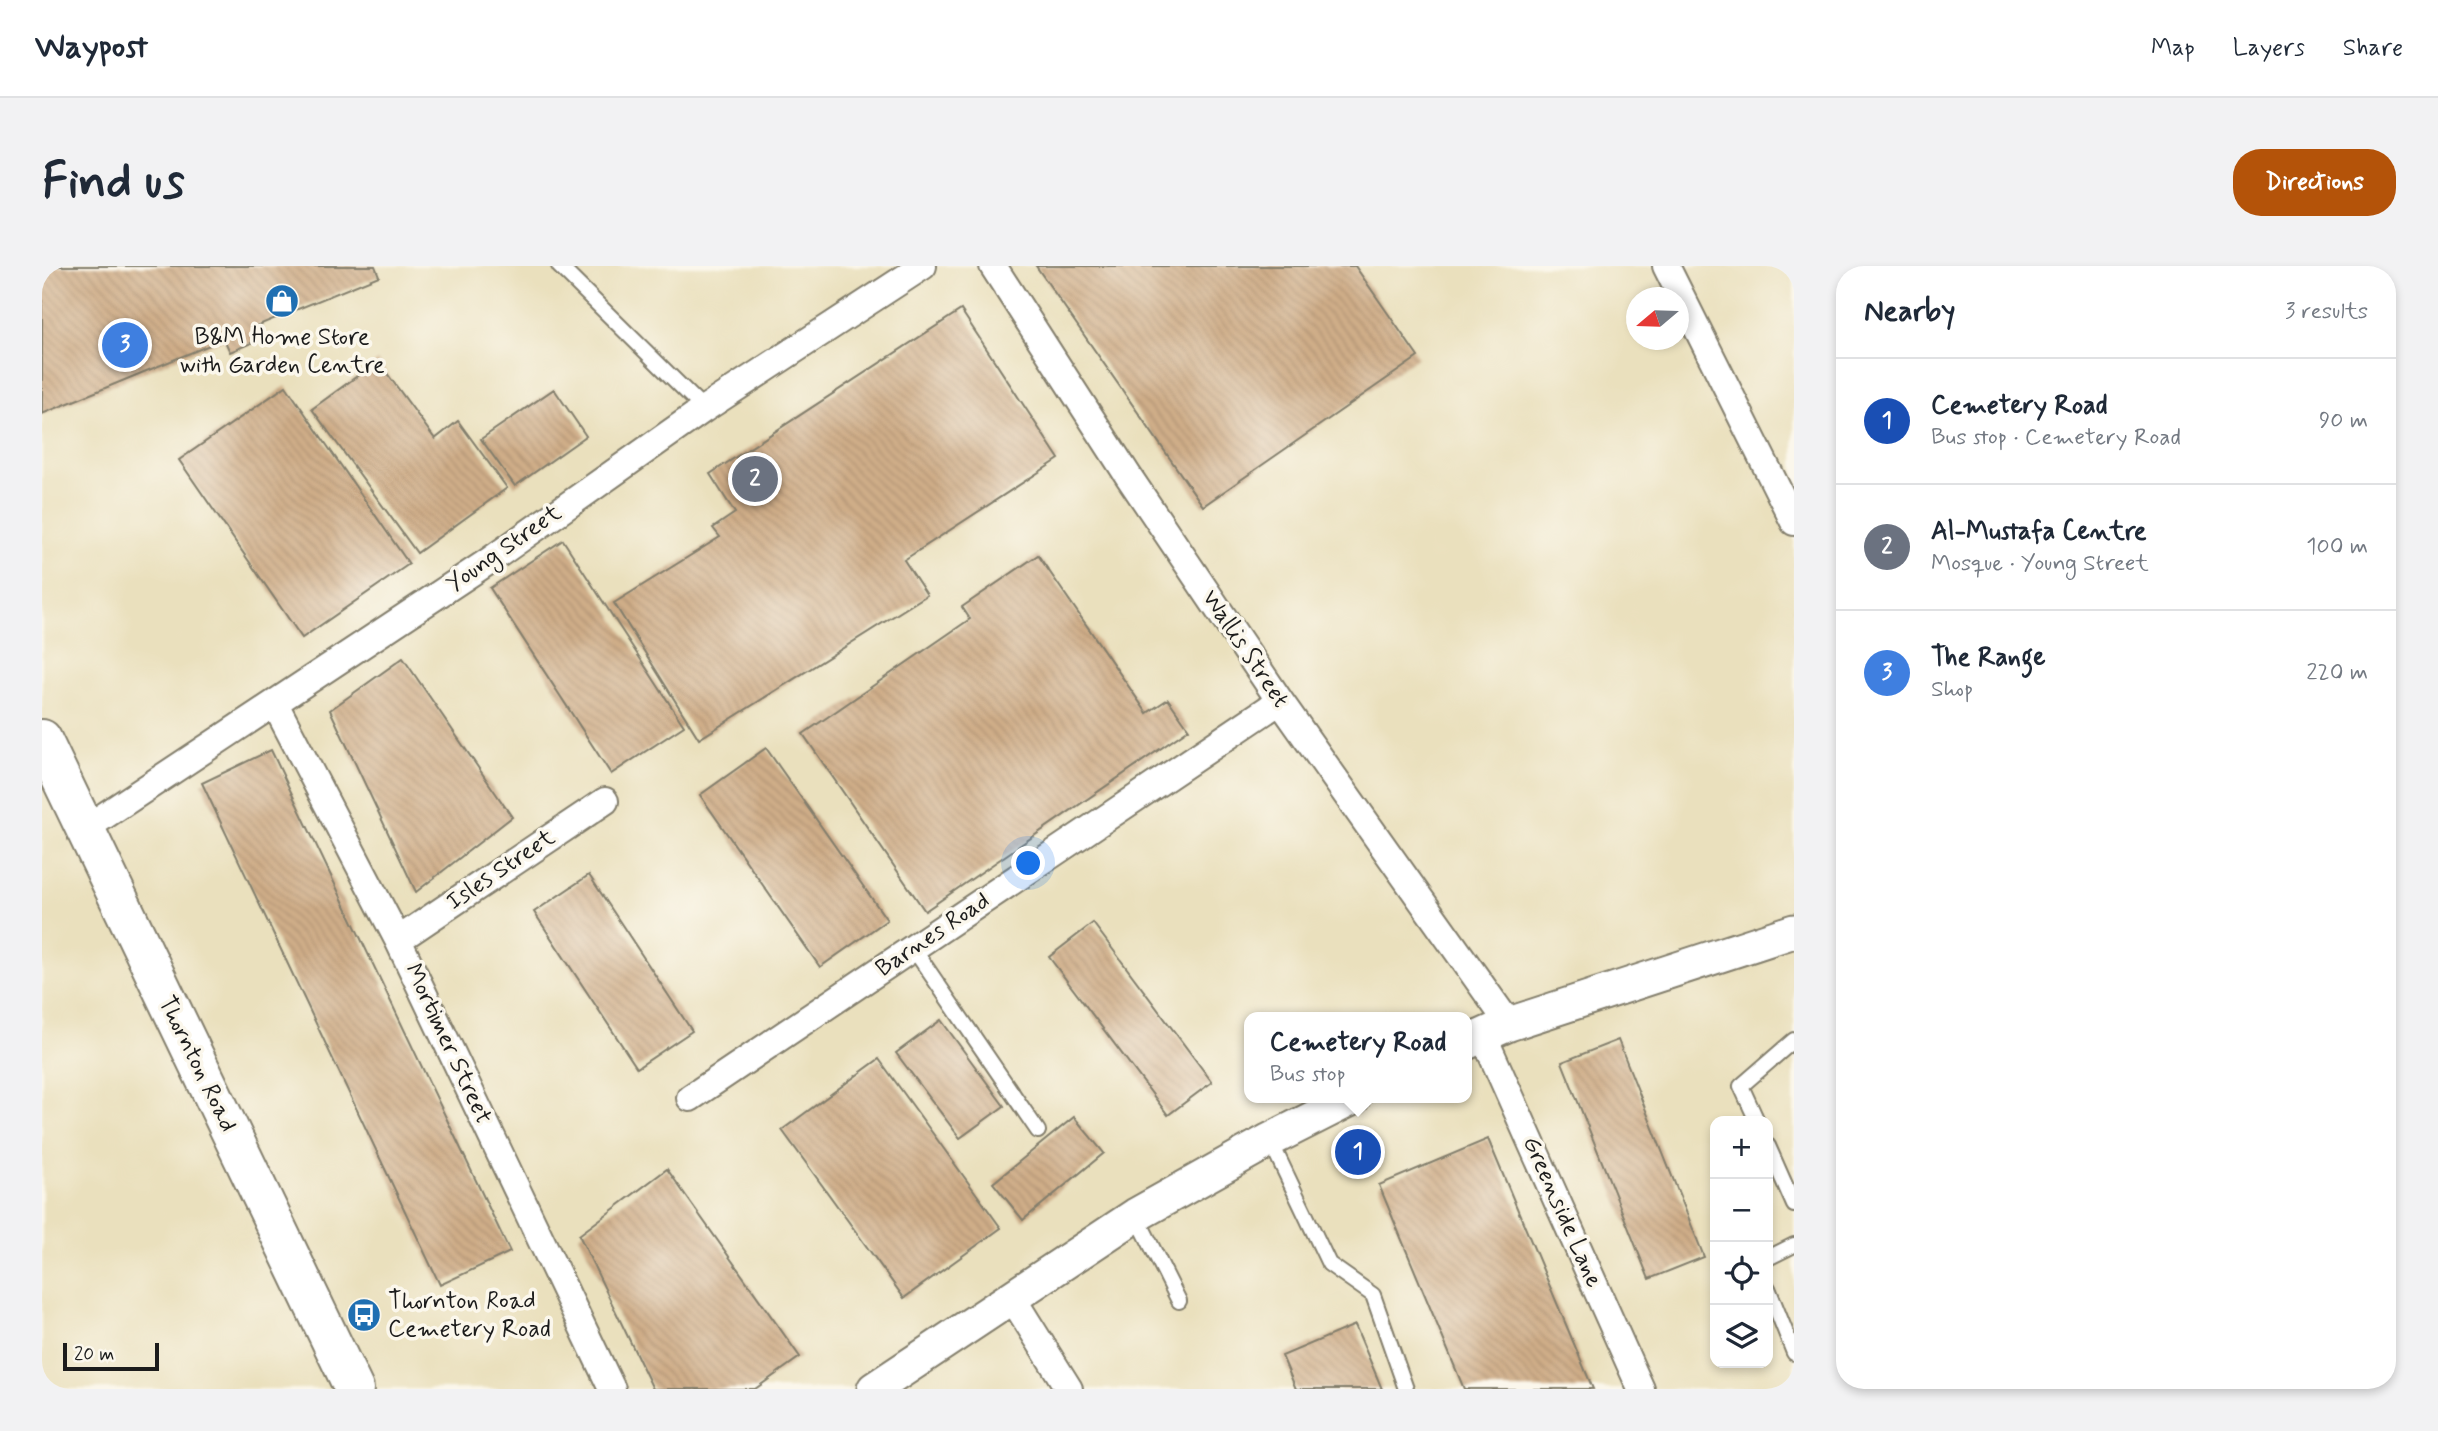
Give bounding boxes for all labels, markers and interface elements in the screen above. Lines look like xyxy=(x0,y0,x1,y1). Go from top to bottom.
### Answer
text: Waypost xyxy=(35,26,148,70)
text: Map xyxy=(2151,33,2195,64)
text: Layers xyxy=(2233,33,2305,64)
text: Share xyxy=(2343,33,2403,64)
button: Directions xyxy=(2233,149,2396,216)
text: Find us xyxy=(42,150,185,215)
shop icon: B&M Home Store with Garden Centre xyxy=(263,282,301,320)
north arrow xyxy=(1626,287,1689,350)
text: Nearby xyxy=(1864,292,1955,331)
text: 3 results xyxy=(2285,297,2368,327)
pin: 3 xyxy=(102,319,148,371)
place label: B&M Home Store with Garden Centre xyxy=(179,322,385,381)
text: Cemetery Road xyxy=(1931,389,2108,423)
text: 1 xyxy=(1882,406,1892,436)
text: 90 m xyxy=(2319,406,2368,436)
text: Bus stop · Cemetery Road xyxy=(1931,423,2181,453)
pin: 2 xyxy=(732,453,778,505)
street label: Young Street xyxy=(440,498,569,602)
text: Al-Mustafa Centre xyxy=(1931,515,2147,549)
text: 2 xyxy=(1881,532,1893,562)
text: 100 m xyxy=(2306,532,2368,562)
text: Mosque · Young Street xyxy=(1931,549,2149,579)
street label: Wallis Street xyxy=(1194,584,1296,714)
text: The Range xyxy=(1931,641,2045,675)
text: 3 xyxy=(1882,658,1892,688)
text: 220 m xyxy=(2306,658,2368,688)
text: Shop xyxy=(1931,675,1973,705)
street label: Isles Street xyxy=(441,822,561,918)
your location xyxy=(1011,846,1045,880)
street label: Barnes Road xyxy=(870,886,996,984)
street label: Mortimer Street xyxy=(397,959,499,1129)
street label: Thornton Road xyxy=(151,991,243,1137)
popup xyxy=(1244,1012,1472,1103)
text: Cemetery Road xyxy=(1270,1026,1446,1060)
text: Bus stop xyxy=(1270,1060,1346,1090)
map controls xyxy=(1710,1116,1773,1368)
button: + xyxy=(1710,1116,1773,1179)
pin: 1 xyxy=(1335,1126,1381,1178)
street label: Greenside Lane xyxy=(1515,1132,1609,1292)
button: − xyxy=(1710,1179,1773,1242)
button: locate xyxy=(1710,1242,1773,1305)
place label: Thornton Road Cemetery Road xyxy=(388,1286,551,1345)
bus stop icon: Thornton Road Cemetery Road xyxy=(345,1296,383,1334)
button: layers xyxy=(1710,1305,1773,1368)
scale bar xyxy=(63,1340,159,1372)
text: 20 m xyxy=(74,1342,114,1367)

